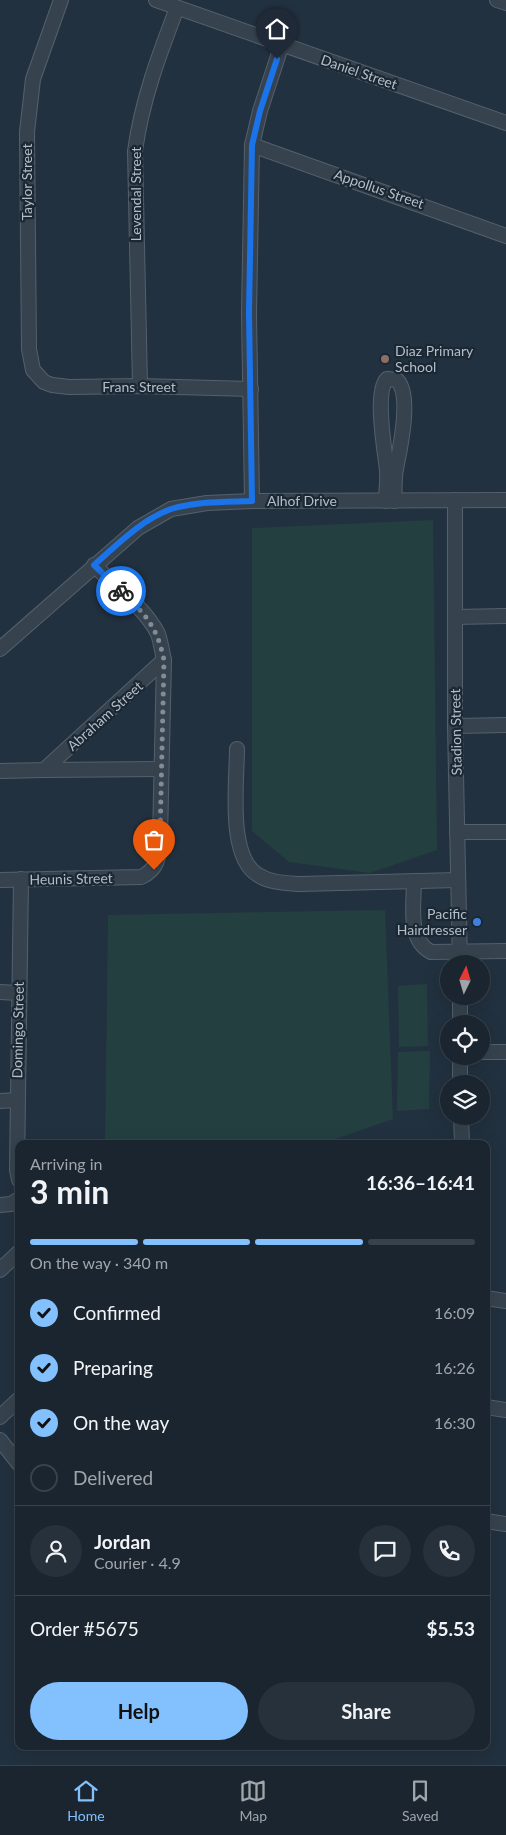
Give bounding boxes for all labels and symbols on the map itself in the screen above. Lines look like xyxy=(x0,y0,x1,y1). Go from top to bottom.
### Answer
pin xyxy=(256,8,298,59)
street label: Daniel Street xyxy=(319,51,400,93)
street label: Taylor Street xyxy=(18,143,35,221)
street label: Levendal Street xyxy=(127,147,144,241)
street label: Appollus Street xyxy=(332,165,426,212)
place label: Diaz Primary School xyxy=(395,342,474,375)
marker: Diaz Primary School xyxy=(379,353,391,365)
street label: Frans Street xyxy=(102,378,176,395)
street label: Alhof Drive xyxy=(267,492,337,509)
courier xyxy=(96,566,146,616)
street label: Abraham Street xyxy=(63,677,146,754)
street label: Stadion Street xyxy=(446,689,465,775)
pin xyxy=(133,819,175,870)
street label: Heunis Street xyxy=(29,869,113,888)
place label: Pacific Hairdresser xyxy=(397,905,467,938)
marker: Pacific Hairdresser xyxy=(471,916,483,928)
north arrow xyxy=(440,955,490,1005)
street label: Domingo Street xyxy=(8,981,27,1078)

